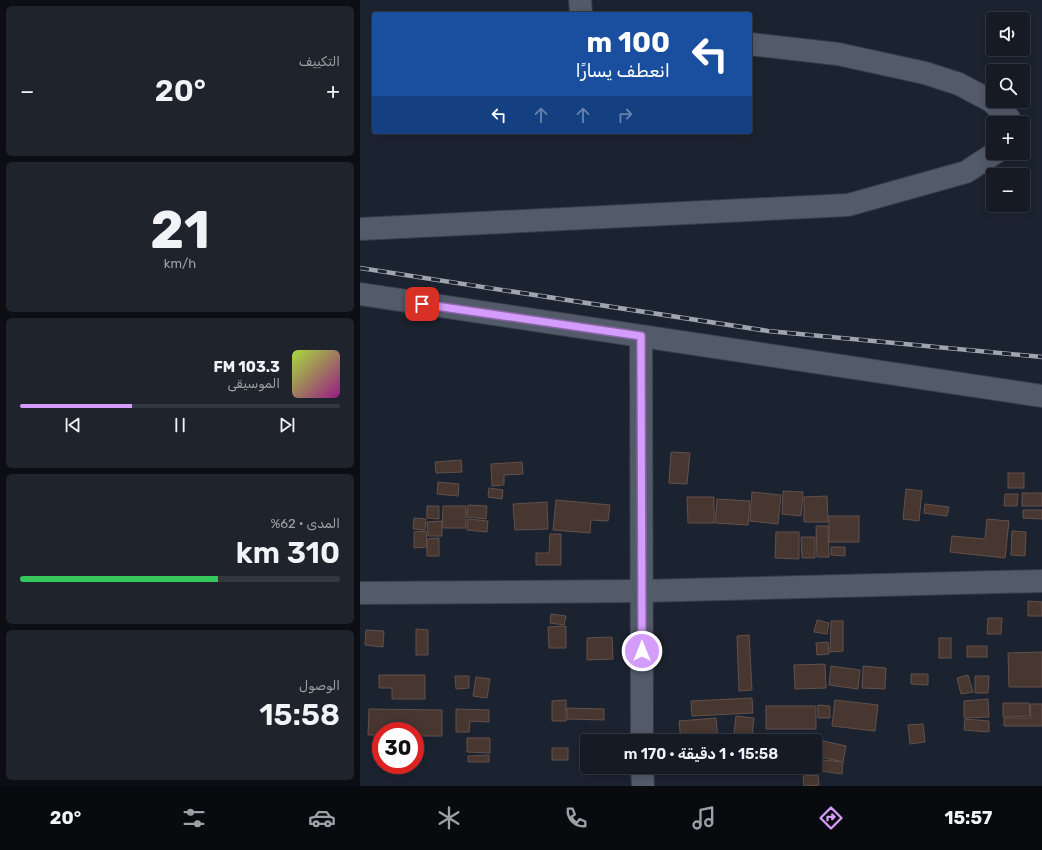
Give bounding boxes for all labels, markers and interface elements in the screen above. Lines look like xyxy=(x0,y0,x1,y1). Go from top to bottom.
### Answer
map controls xyxy=(986,12,1030,212)
button: sound xyxy=(986,12,1030,56)
text: 100 m xyxy=(586,26,670,59)
icon: left xyxy=(684,28,736,80)
text: التكييف xyxy=(299,54,340,69)
text: انعطف يسارًا xyxy=(576,60,670,82)
button: search xyxy=(986,64,1030,108)
text: 20° xyxy=(155,73,206,109)
text: − xyxy=(20,78,34,105)
text: + xyxy=(326,78,340,105)
icon: left xyxy=(488,104,510,126)
icon: ahead xyxy=(530,104,552,126)
icon: ahead xyxy=(572,104,594,126)
icon: right xyxy=(614,104,636,126)
button: + xyxy=(986,116,1030,160)
button: − xyxy=(986,168,1030,212)
text: 21 xyxy=(150,199,210,261)
text: km/h xyxy=(164,256,196,271)
pin xyxy=(405,287,439,321)
icon: arrive xyxy=(411,293,433,315)
text: 103.3 FM xyxy=(213,358,280,376)
text: الموسيقى xyxy=(228,376,280,391)
icon: previous xyxy=(62,414,84,436)
icon: pause xyxy=(169,414,191,436)
icon: next xyxy=(276,414,298,436)
text: المدى · 62% xyxy=(270,516,340,531)
text: 310 km xyxy=(236,535,340,571)
position arrow xyxy=(621,630,663,672)
text: الوصول xyxy=(299,678,340,693)
text: 15:58 xyxy=(259,697,340,733)
speed limit sign: 30 xyxy=(372,722,424,774)
text: 15:58 · 1 دقيقة · 170 m xyxy=(624,745,778,763)
icon: filters xyxy=(180,804,208,832)
icon: car xyxy=(308,804,336,832)
icon: climate xyxy=(435,804,463,832)
icon: phone xyxy=(562,804,590,832)
icon: music xyxy=(690,804,718,832)
icon: directions xyxy=(817,804,845,832)
text: 20° xyxy=(50,807,81,829)
text: 15:57 xyxy=(945,807,992,829)

